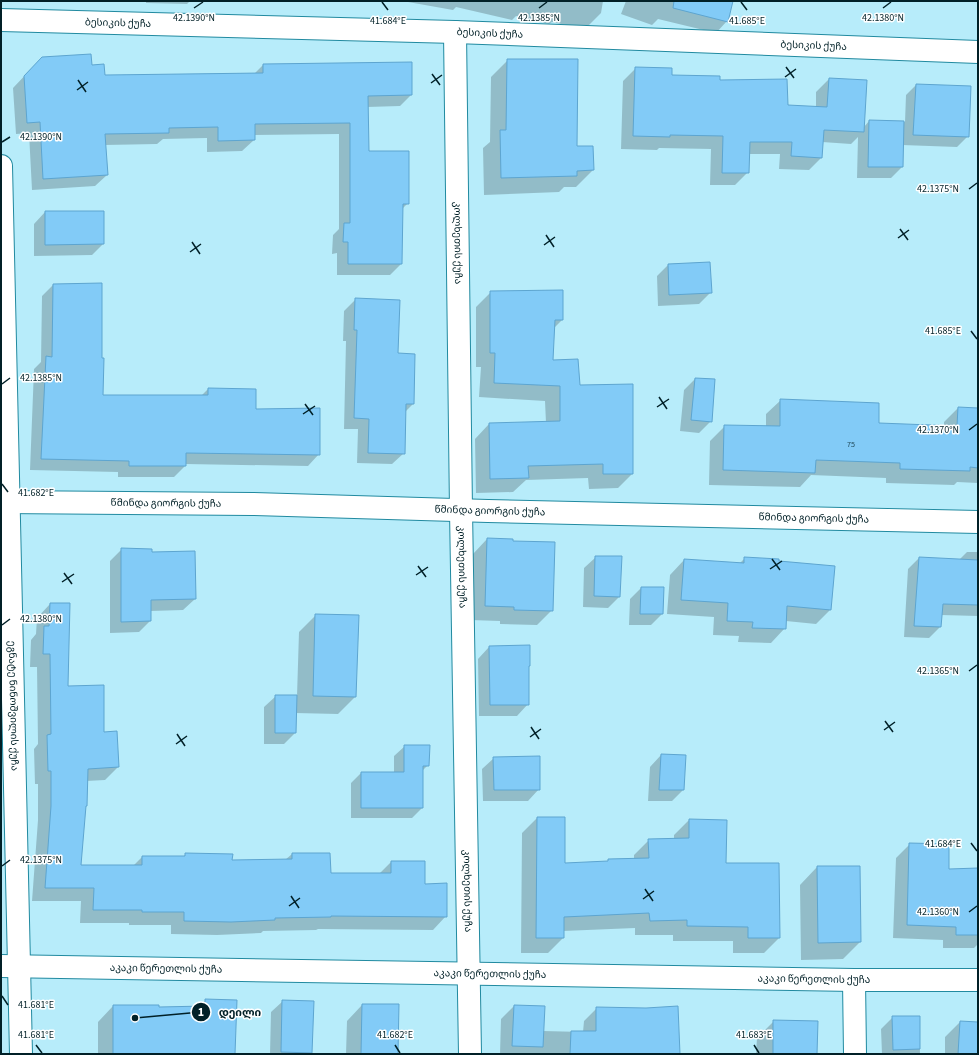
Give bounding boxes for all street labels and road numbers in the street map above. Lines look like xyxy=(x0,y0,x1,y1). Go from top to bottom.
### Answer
street label: ბესიკის ქუჩა xyxy=(85,15,151,31)
street label: ბესიკის ქუჩა xyxy=(456,25,523,42)
street label: ბესიკის ქუჩა xyxy=(780,37,847,54)
street label: კოლხეთის ქუჩა xyxy=(450,202,465,284)
street label: წმინდა გიორგის ქუჩა xyxy=(111,496,221,511)
street label: წმინდა გიორგის ქუჩა xyxy=(434,502,545,519)
street label: წმინდა გიორგის ქუჩა xyxy=(758,510,869,527)
street label: კოლხეთის ქუჩა xyxy=(454,526,470,608)
street label: ეგნატე ნინოშვილის ქუჩა xyxy=(5,641,22,771)
street label: კოლხეთის ქუჩა xyxy=(460,850,475,932)
street label: აკაკი წერეთლის ქუჩა xyxy=(110,961,222,977)
street label: აკაკი წერეთლის ქუჩა xyxy=(434,966,546,982)
street label: აკაკი წერეთლის ქუჩა xyxy=(758,971,870,987)

